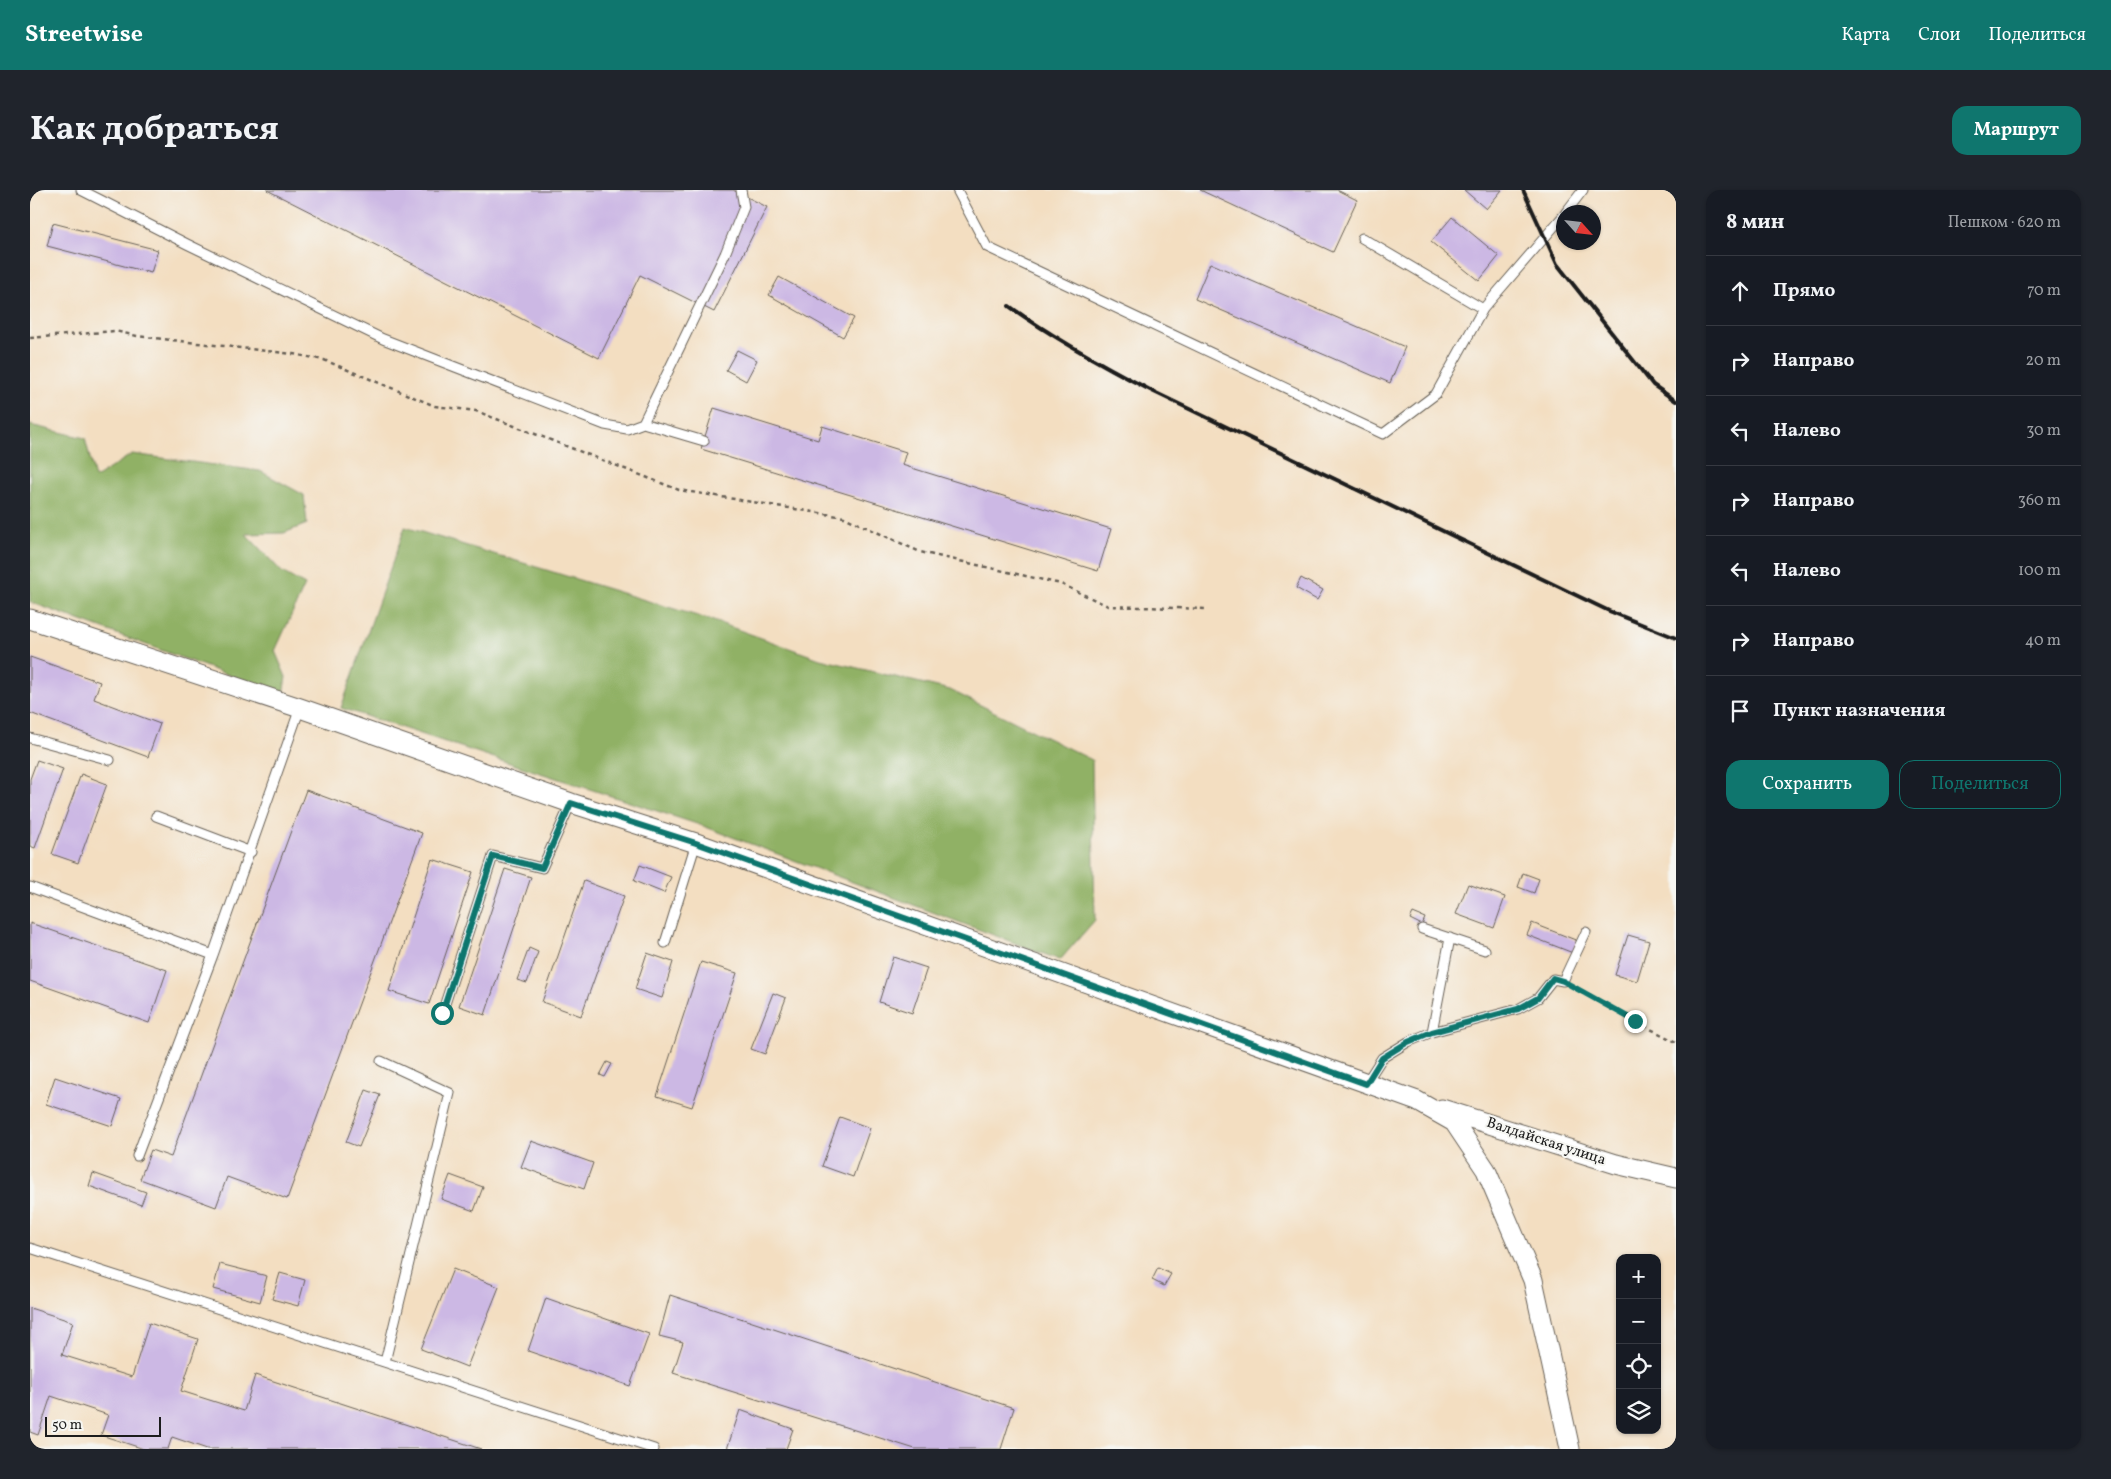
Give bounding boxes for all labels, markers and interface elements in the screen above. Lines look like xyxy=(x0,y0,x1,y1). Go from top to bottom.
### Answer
text: Streetwise xyxy=(25,18,143,52)
text: Карта xyxy=(1842,23,1890,48)
text: Слои xyxy=(1918,23,1960,48)
text: Поделиться xyxy=(1988,23,2086,48)
text: Как добраться xyxy=(30,106,279,154)
button: Маршрут xyxy=(1952,106,2081,155)
north arrow xyxy=(1556,205,1601,250)
text: 8 мин xyxy=(1726,208,1785,237)
text: Пешком · 620 m xyxy=(1948,212,2061,234)
icon: ahead xyxy=(1726,277,1754,305)
text: Прямо xyxy=(1773,278,1835,304)
text: 70 m xyxy=(2027,280,2061,302)
icon: right xyxy=(1726,347,1754,375)
text: Направо xyxy=(1773,348,1855,374)
text: 20 m xyxy=(2026,350,2061,372)
icon: left xyxy=(1726,417,1754,445)
text: Налево xyxy=(1773,418,1841,444)
text: 30 m xyxy=(2026,420,2061,442)
icon: right xyxy=(1726,487,1754,515)
text: Направо xyxy=(1773,488,1855,514)
text: 360 m xyxy=(2018,490,2061,512)
icon: left xyxy=(1726,557,1754,585)
text: Налево xyxy=(1773,558,1841,584)
text: 100 m xyxy=(2018,560,2061,582)
icon: right xyxy=(1726,627,1754,655)
text: Направо xyxy=(1773,628,1855,654)
text: 40 m xyxy=(2025,630,2061,652)
icon: arrive xyxy=(1726,697,1754,725)
text: Пункт назначения xyxy=(1773,698,1946,724)
button: Сохранить xyxy=(1726,760,1889,809)
button: Поделиться xyxy=(1899,760,2061,809)
route start xyxy=(431,1002,454,1025)
route end xyxy=(1624,1010,1647,1033)
street label: Валдайская улица xyxy=(1484,1113,1608,1171)
map controls xyxy=(1616,1254,1661,1434)
button: + xyxy=(1616,1254,1661,1299)
button: − xyxy=(1616,1299,1661,1344)
button: locate xyxy=(1616,1344,1661,1389)
button: layers xyxy=(1616,1389,1661,1434)
scale bar xyxy=(45,1414,161,1437)
text: 50 m xyxy=(52,1416,82,1435)

